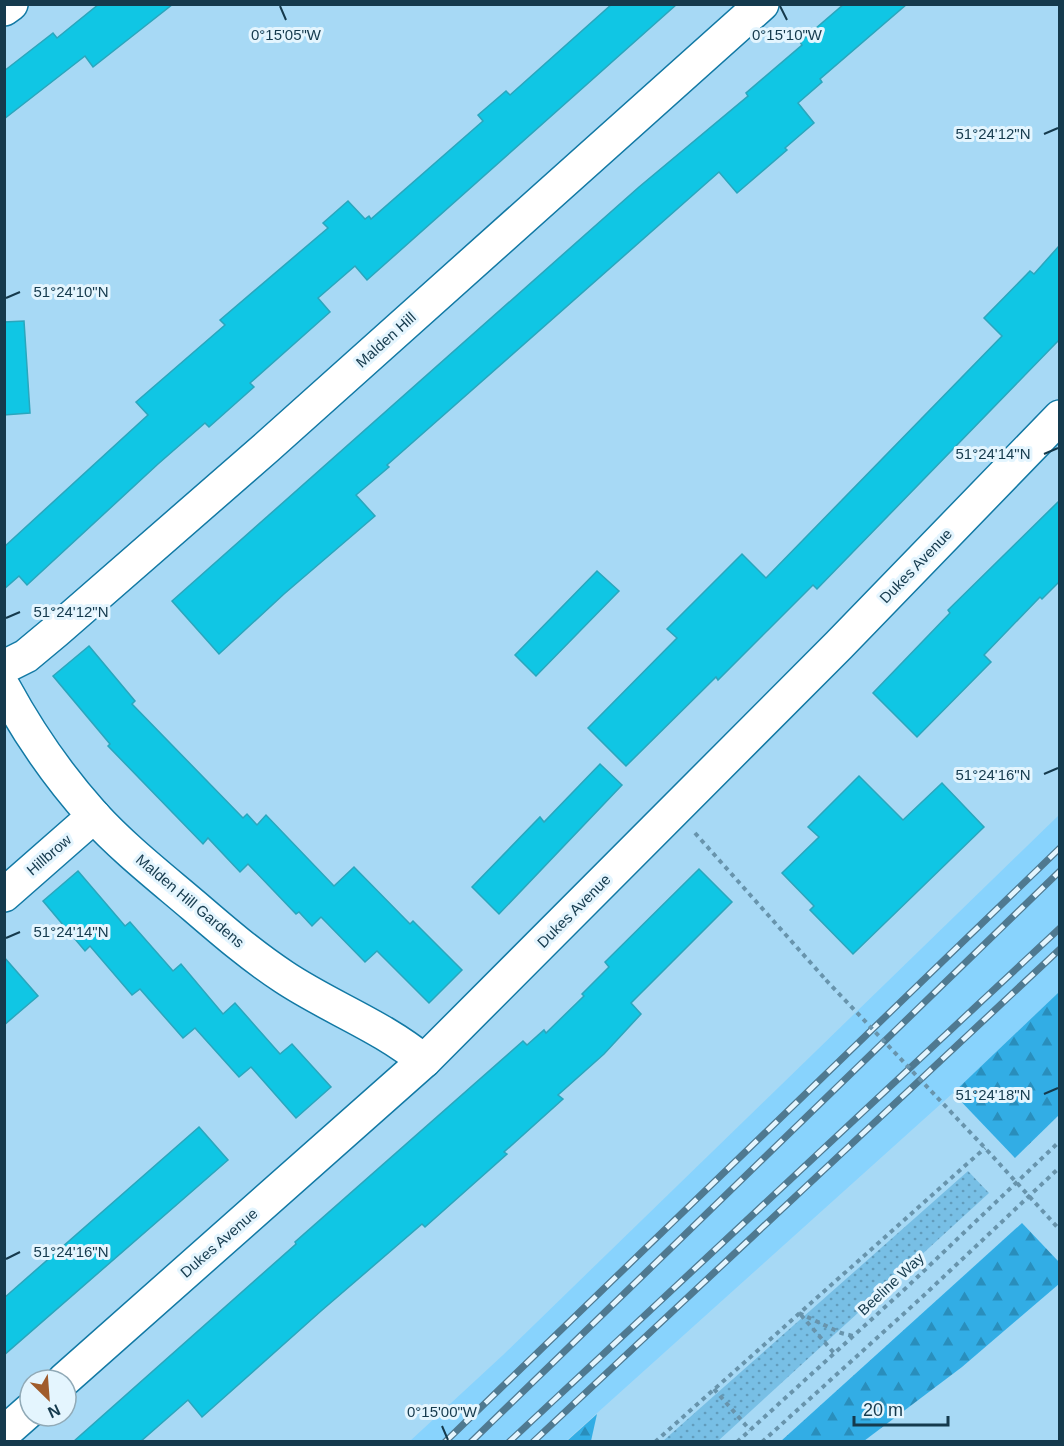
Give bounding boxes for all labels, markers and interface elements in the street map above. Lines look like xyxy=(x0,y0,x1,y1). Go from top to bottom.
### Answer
text: 0°15'05"W xyxy=(251,26,322,43)
text: 0°15'10"W xyxy=(752,26,823,43)
text: 51°24'12"N xyxy=(955,125,1031,142)
text: 51°24'10"N xyxy=(33,283,109,300)
street label: Malden Hill xyxy=(352,308,419,371)
text: 51°24'14"N xyxy=(955,445,1031,462)
street label: Dukes Avenue xyxy=(876,525,955,606)
text: 51°24'12"N xyxy=(33,603,109,620)
text: 51°24'16"N xyxy=(955,766,1031,783)
street label: Hillbrow xyxy=(23,831,75,879)
street label: Malden Hill Gardens xyxy=(133,850,248,951)
street label: Dukes Avenue xyxy=(534,871,614,951)
text: 51°24'14"N xyxy=(33,923,109,940)
text: 51°24'18"N xyxy=(955,1086,1031,1103)
street label: Dukes Avenue xyxy=(177,1205,261,1281)
text: 51°24'16"N xyxy=(33,1243,109,1260)
street label: Beeline Way xyxy=(854,1249,927,1318)
north arrow xyxy=(18,1368,78,1428)
scale bar xyxy=(854,1389,948,1427)
text: 20 m xyxy=(863,1400,903,1420)
text: N xyxy=(45,1401,63,1421)
text: 0°15'00"W xyxy=(407,1403,478,1420)

